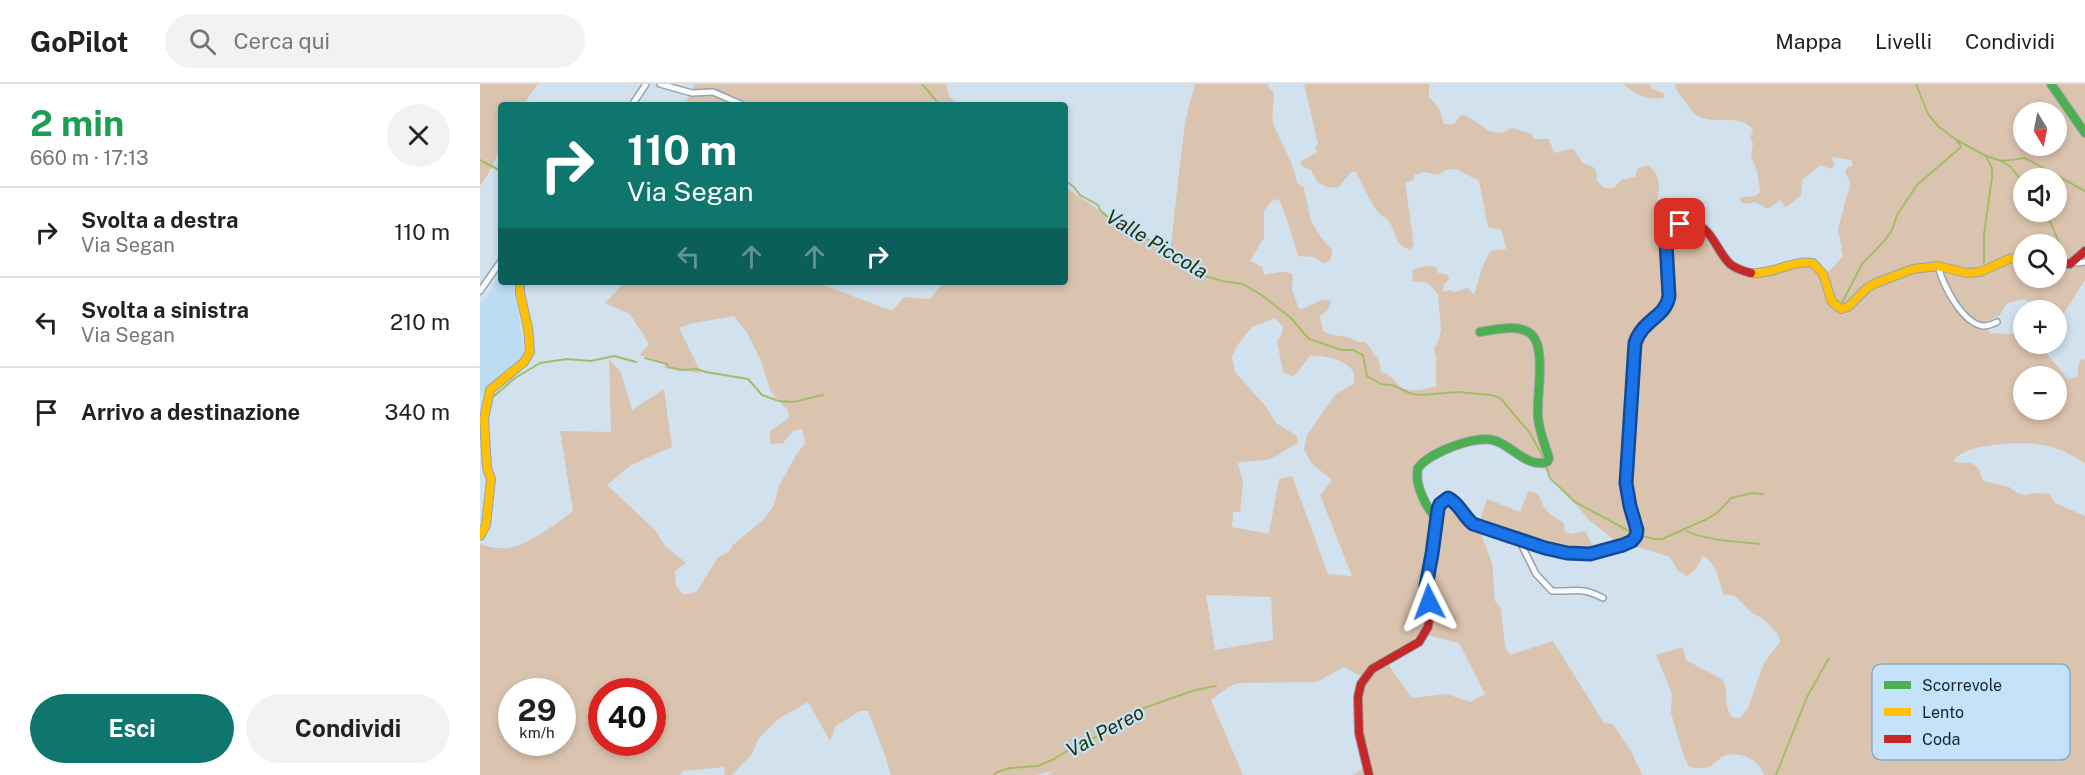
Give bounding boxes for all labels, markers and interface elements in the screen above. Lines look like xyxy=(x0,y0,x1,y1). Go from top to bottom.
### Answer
search box xyxy=(165,14,585,68)
text: GoPilot xyxy=(30,25,129,58)
icon: search xyxy=(186,25,219,58)
text: Cerca qui xyxy=(234,28,330,54)
text: Mappa xyxy=(1775,29,1842,54)
text: Livelli xyxy=(1875,29,1932,54)
text: Condividi xyxy=(1965,29,2055,54)
text: 2 min xyxy=(30,102,124,144)
north arrow xyxy=(2013,102,2067,156)
map controls xyxy=(2013,102,2067,420)
button: close xyxy=(387,104,450,167)
text: 110 m xyxy=(627,125,737,174)
icon: right xyxy=(528,126,606,204)
text: 660 m · 17:13 xyxy=(30,146,149,170)
button: sound xyxy=(2013,168,2067,222)
text: Via Segan xyxy=(627,175,754,207)
pin xyxy=(1654,198,1705,249)
water label: Valle Piccola xyxy=(1102,204,1212,284)
text: Svolta a destra xyxy=(81,207,238,233)
icon: arrive xyxy=(1663,207,1696,240)
icon: right xyxy=(30,216,63,249)
text: 110 m xyxy=(394,219,450,245)
text: Via Segan xyxy=(81,233,175,257)
button: search xyxy=(2013,234,2067,288)
icon: left xyxy=(672,240,705,273)
icon: ahead xyxy=(735,240,768,273)
icon: ahead xyxy=(798,240,831,273)
icon: right xyxy=(861,240,894,273)
text: Svolta a sinistra xyxy=(81,297,249,323)
button: + xyxy=(2013,300,2067,354)
icon: left xyxy=(30,306,63,339)
text: 210 m xyxy=(390,309,450,335)
text: Via Segan xyxy=(81,323,175,347)
button: − xyxy=(2013,366,2067,420)
icon: arrive xyxy=(30,396,63,429)
text: Arrivo a destinazione xyxy=(81,399,300,425)
text: 340 m xyxy=(385,399,450,425)
position arrow xyxy=(1397,570,1461,634)
legend xyxy=(1872,664,2070,760)
text: Scorrevole xyxy=(1922,676,2002,695)
speed limit sign: 40 xyxy=(588,678,666,756)
text: 29 xyxy=(518,692,556,728)
button: Esci xyxy=(30,694,234,763)
button: Condividi xyxy=(246,694,450,763)
water label: Val Pereo xyxy=(1062,700,1148,762)
text: Lento xyxy=(1922,703,1964,722)
text: km/h xyxy=(519,724,555,741)
text: Coda xyxy=(1922,730,1960,749)

